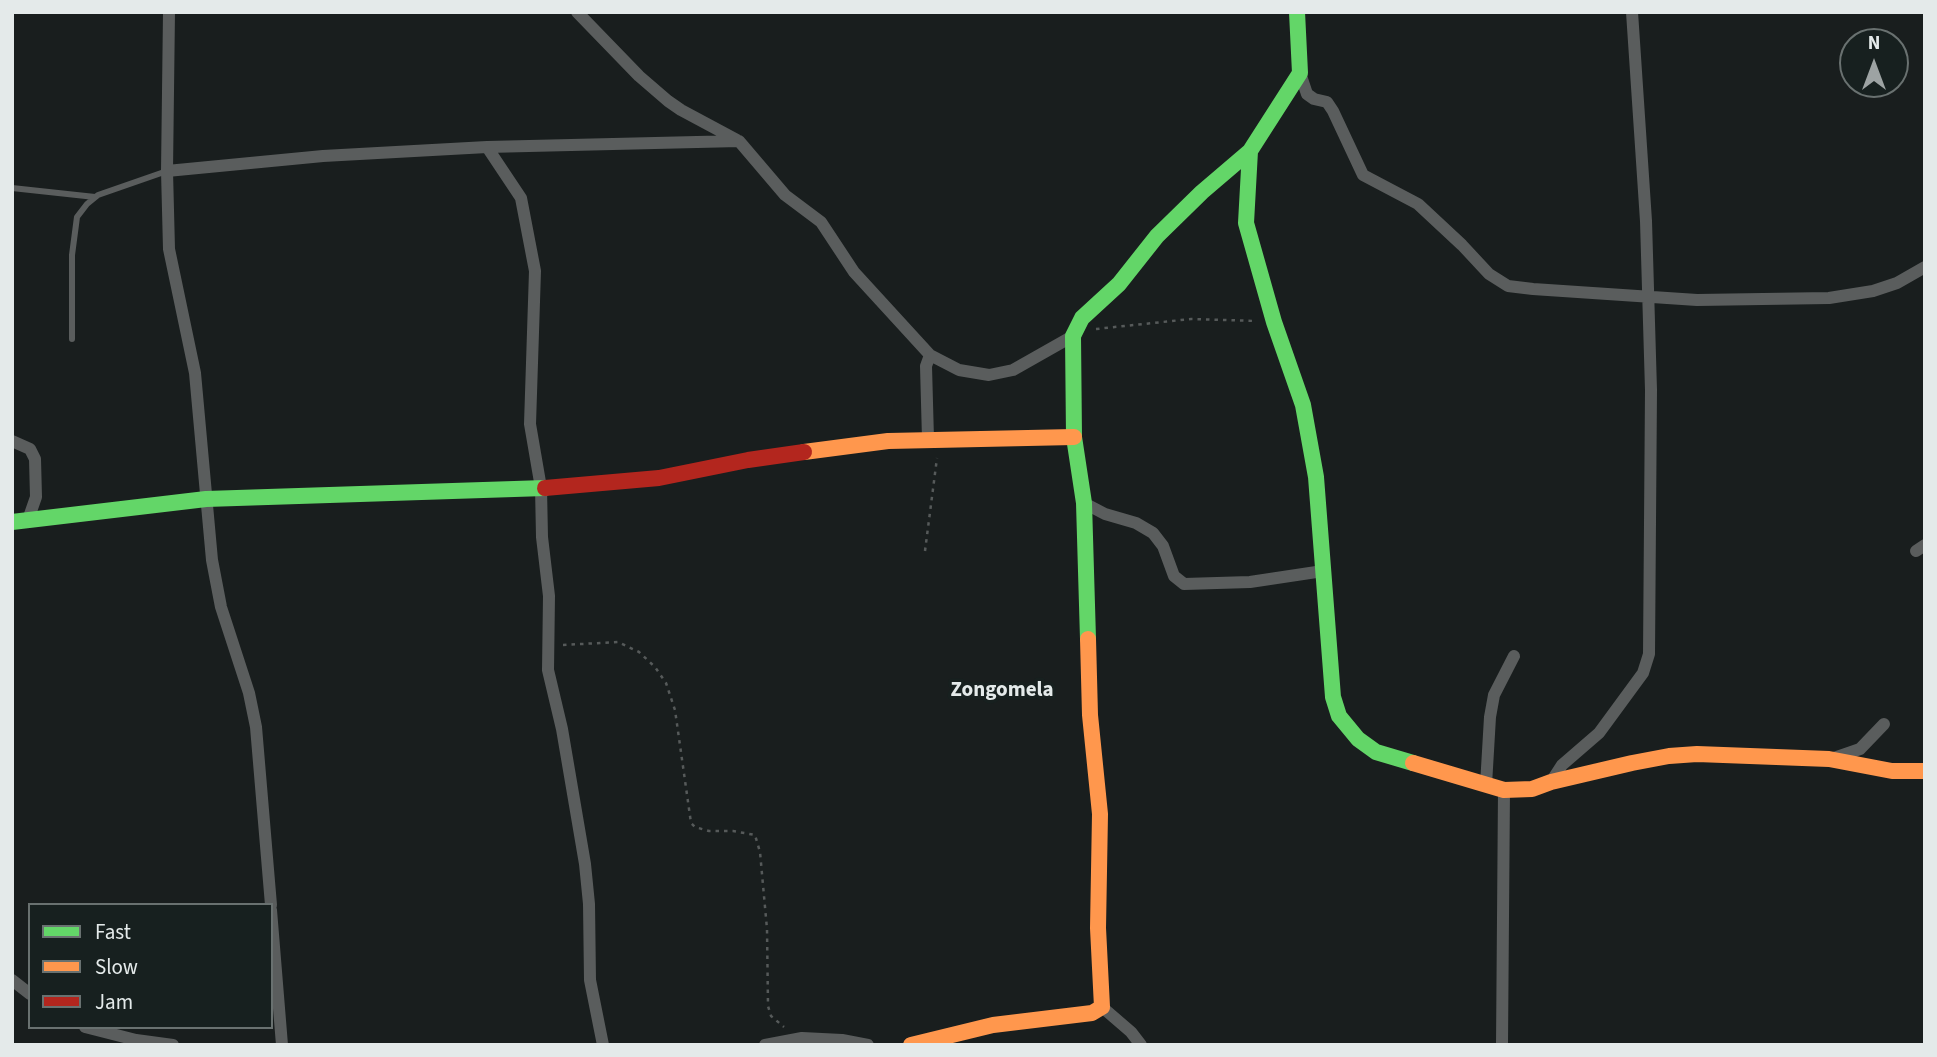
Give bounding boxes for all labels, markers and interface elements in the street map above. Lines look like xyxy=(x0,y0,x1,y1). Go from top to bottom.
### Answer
north arrow xyxy=(1839,28,1909,98)
text: N xyxy=(1868,30,1880,57)
district label: Zongomela xyxy=(950,678,1054,704)
legend xyxy=(28,903,273,1029)
text: Fast xyxy=(95,917,131,947)
text: Slow xyxy=(95,952,138,982)
text: Jam xyxy=(95,987,133,1017)

